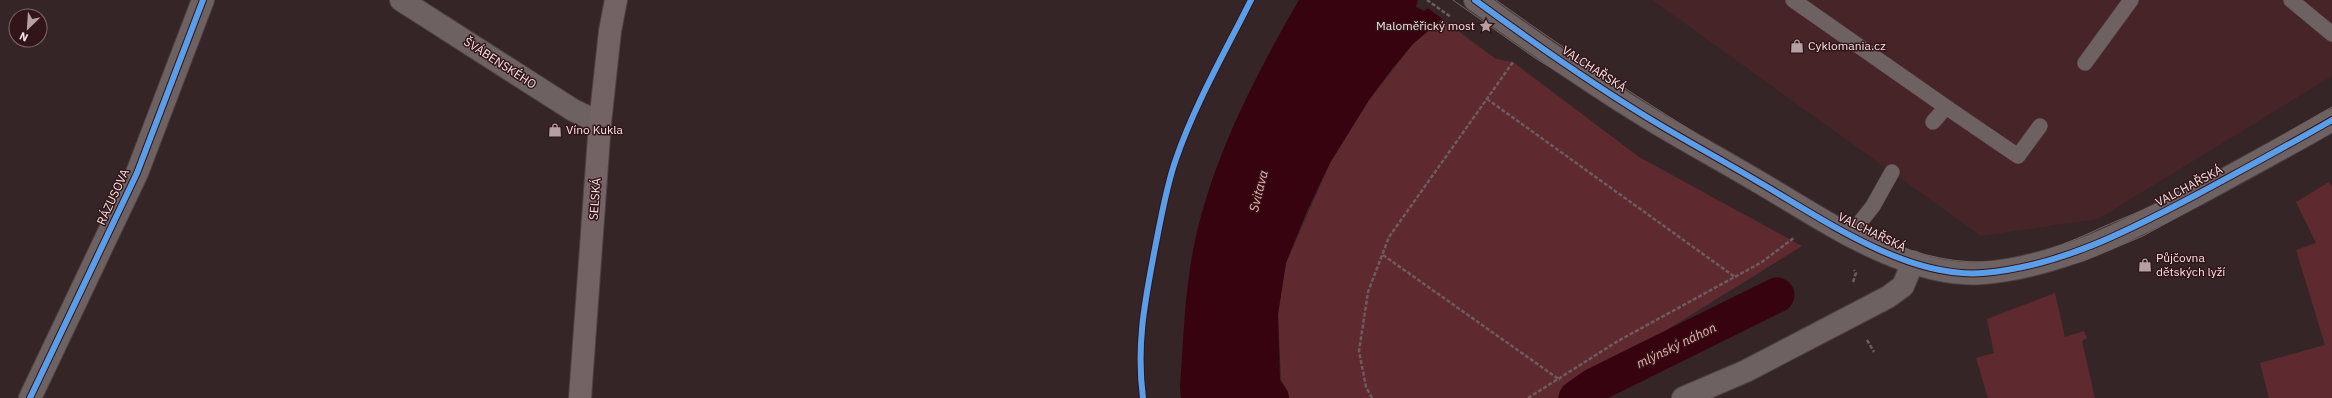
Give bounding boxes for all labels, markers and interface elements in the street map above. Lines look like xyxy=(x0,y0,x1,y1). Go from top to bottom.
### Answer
north arrow xyxy=(8,8,48,48)
place label: Maloměřický most xyxy=(1376,18,1475,33)
place icon: Maloměřický most xyxy=(1478,18,1494,34)
text: N xyxy=(17,29,30,45)
street label: ŠVÁBENSKÉHO xyxy=(461,34,539,92)
shop icon: Cyklomania.cz xyxy=(1789,38,1805,54)
place label: Cyklomania.cz xyxy=(1808,38,1886,53)
street label: VALCHAŘSKÁ xyxy=(1559,42,1630,95)
shop icon: Víno Kukla xyxy=(547,122,563,138)
place label: Víno Kukla xyxy=(566,122,624,137)
street label: VALCHAŘSKÁ xyxy=(2153,161,2225,209)
street label: RÁZUSOVA xyxy=(93,166,132,227)
water label: Svitava xyxy=(1245,168,1272,214)
street label: SELSKÁ xyxy=(586,177,603,221)
street label: VALCHAŘSKÁ xyxy=(1836,209,1909,255)
place label: Půjčovna dětských lyží xyxy=(2156,250,2225,279)
shop icon: Půjčovna dětských lyží xyxy=(2137,257,2153,273)
water label: mlýnský náhon xyxy=(1633,319,1719,372)

